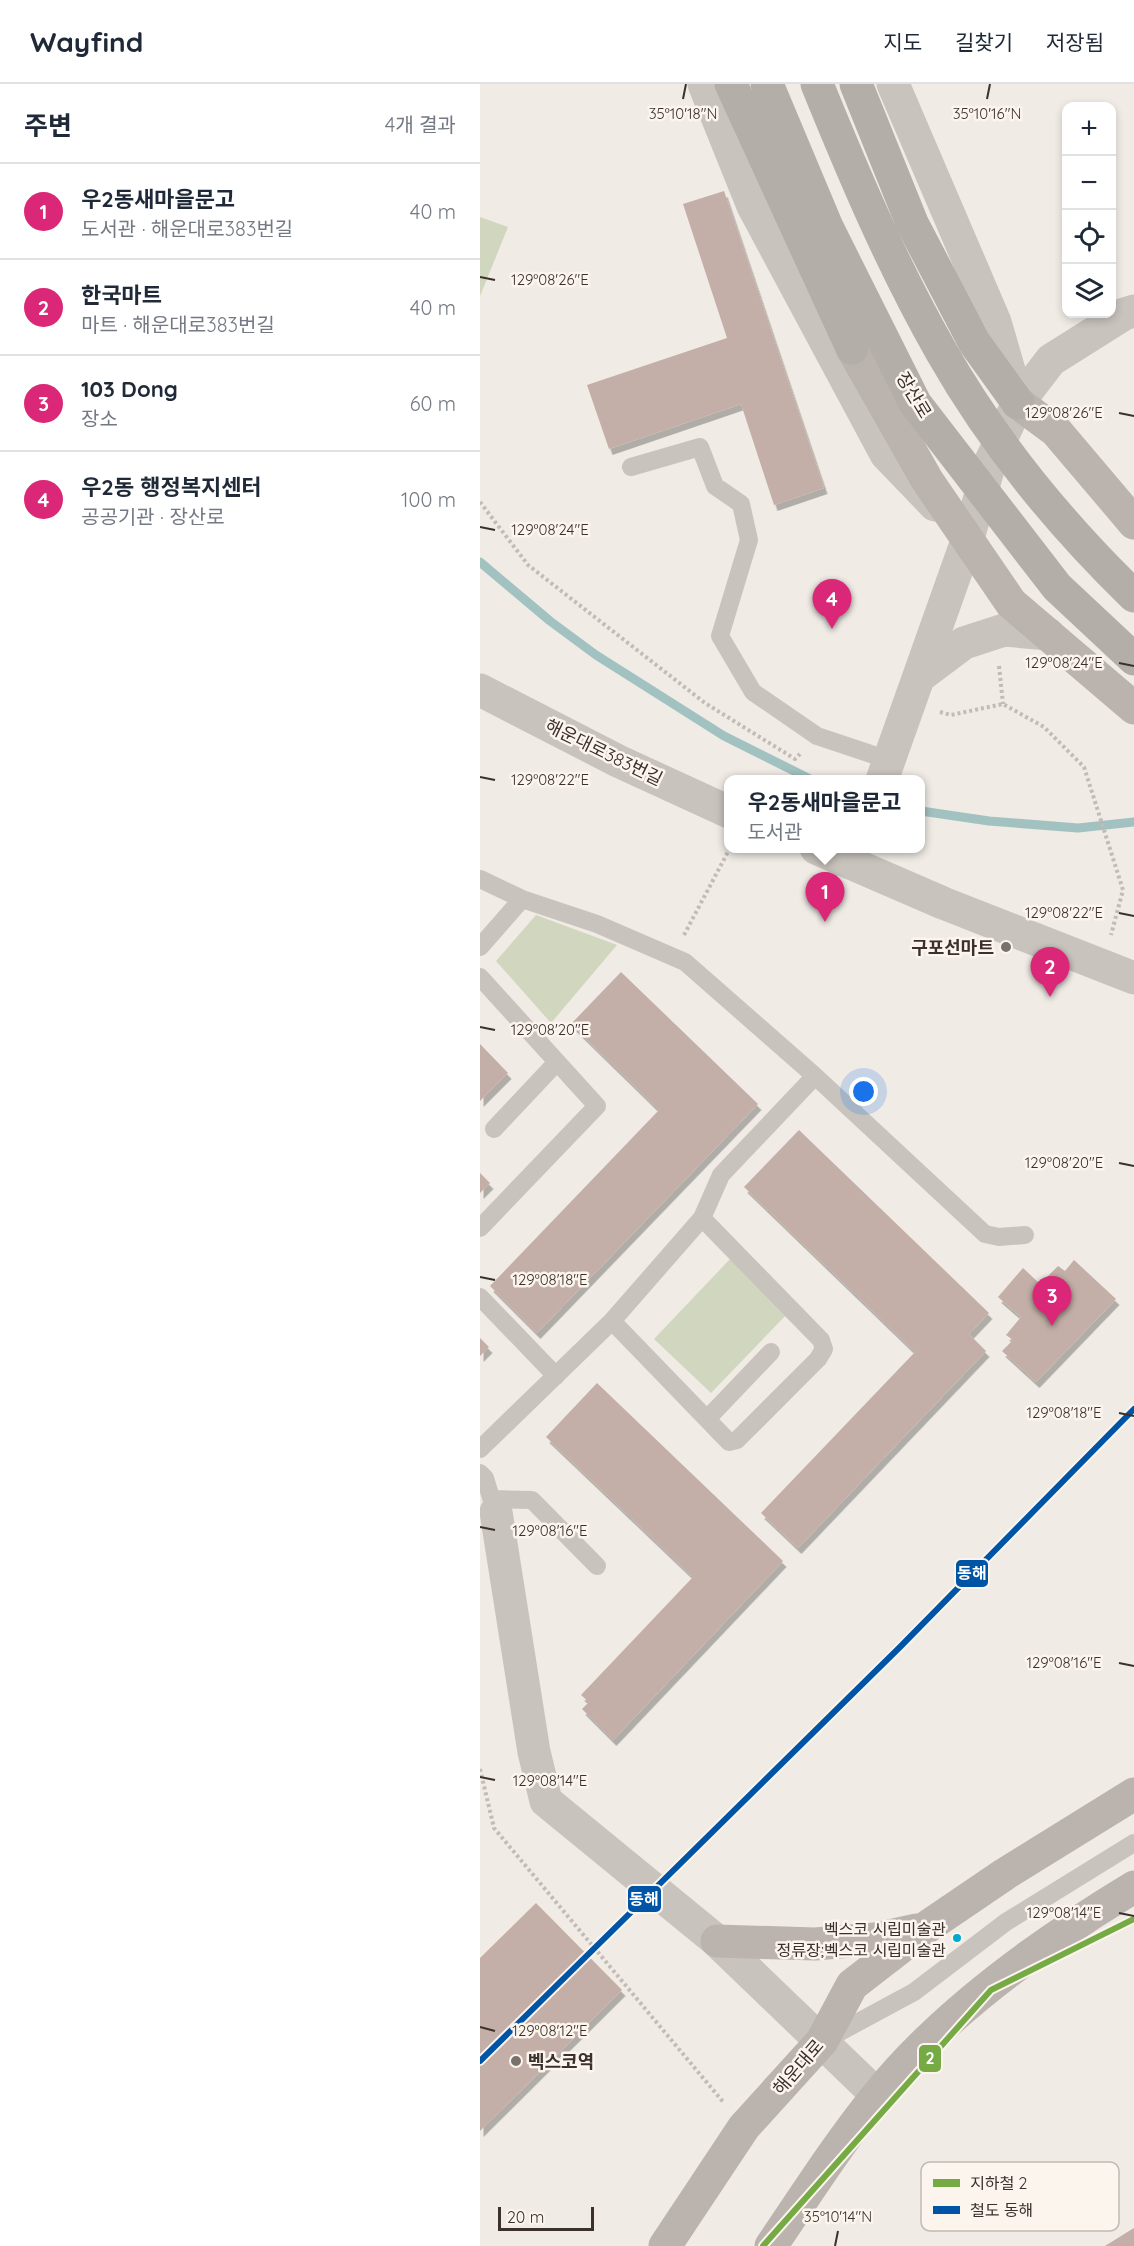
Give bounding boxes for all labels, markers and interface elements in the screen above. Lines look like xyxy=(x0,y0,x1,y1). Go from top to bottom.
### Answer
text: Wayfind xyxy=(30,24,143,59)
text: 지도 xyxy=(883,29,922,55)
text: 길찾기 xyxy=(955,29,1013,55)
text: 저장됨 xyxy=(1046,29,1104,55)
map controls xyxy=(1062,102,1116,318)
button: + xyxy=(1062,102,1116,156)
text: 35°10'18"N xyxy=(649,104,717,123)
text: 35°10'16"N xyxy=(953,104,1021,123)
text: 주변 xyxy=(24,109,72,142)
text: 4개 결과 xyxy=(385,112,456,137)
button: − xyxy=(1062,156,1116,210)
text: 우2동새마을문고 xyxy=(81,185,235,213)
text: 1 xyxy=(40,199,47,224)
text: 40 m xyxy=(410,199,456,224)
button: locate xyxy=(1062,210,1116,264)
text: 도서관 · 해운대로383번길 xyxy=(81,216,293,241)
button: layers xyxy=(1062,264,1116,318)
text: 129°08'26"E xyxy=(511,270,589,289)
text: 한국마트 xyxy=(81,281,162,309)
text: 2 xyxy=(38,295,49,320)
text: 40 m xyxy=(410,295,456,320)
text: 마트 · 해운대로383번길 xyxy=(81,312,275,337)
street label: 장산로 xyxy=(891,368,937,422)
text: 103 Dong xyxy=(81,375,178,403)
text: 3 xyxy=(38,391,49,416)
text: 60 m xyxy=(410,391,456,416)
text: 129°08'26"E xyxy=(1025,403,1103,422)
text: 장소 xyxy=(81,406,118,431)
text: 우2동 행정복지센터 xyxy=(81,473,262,501)
text: 4 xyxy=(38,487,49,512)
text: 100 m xyxy=(401,487,456,512)
text: 공공기관 · 장산로 xyxy=(81,504,225,529)
text: 129°08'24"E xyxy=(511,520,589,539)
pin: 4 xyxy=(812,580,852,629)
text: 129°08'24"E xyxy=(1025,653,1103,672)
street label: 해운대로383번길 xyxy=(541,714,667,790)
text: 129°08'22"E xyxy=(511,770,589,789)
popup xyxy=(724,775,925,853)
text: 우2동새마을문고 xyxy=(747,788,902,816)
text: 도서관 xyxy=(747,819,803,844)
pin: 1 xyxy=(806,872,844,922)
text: 129°08'22"E xyxy=(1025,903,1103,922)
place label: 구포선마트 xyxy=(911,936,994,959)
marker: 구포선마트 xyxy=(999,940,1013,954)
pin: 2 xyxy=(1030,948,1070,997)
text: 129°08'20"E xyxy=(511,1020,589,1039)
your location xyxy=(849,1077,878,1106)
text: 129°08'20"E xyxy=(1025,1153,1103,1172)
text: 129°08'18"E xyxy=(512,1270,588,1289)
pin: 3 xyxy=(1032,1276,1072,1326)
text: 129°08'18"E xyxy=(1026,1403,1102,1422)
text: 129°08'16"E xyxy=(512,1521,588,1540)
line badge: 동해 xyxy=(955,1559,989,1588)
text: 동해 xyxy=(957,1563,987,1583)
text: 129°08'16"E xyxy=(1026,1653,1102,1672)
text: 129°08'14"E xyxy=(513,1771,587,1790)
line badge: 동해 xyxy=(627,1885,662,1913)
text: 동해 xyxy=(629,1889,659,1909)
text: 129°08'14"E xyxy=(1027,1903,1101,1922)
place label: 벡스코 시립미술관 정류장;벡스코 시립미술관 xyxy=(777,1919,946,1960)
marker: 벡스코 시립미술관 정류장;벡스코 시립미술관 xyxy=(951,1932,963,1944)
text: 129°08'12"E xyxy=(512,2021,588,2040)
street label: 해운대로 xyxy=(768,2034,828,2100)
line badge: 2 xyxy=(918,2044,942,2073)
text: 2 xyxy=(925,2048,935,2068)
place label: 벡스코역 xyxy=(528,2050,594,2073)
marker: 벡스코역 xyxy=(509,2054,523,2068)
legend xyxy=(921,2162,1119,2231)
text: 지하철 2 xyxy=(970,2173,1028,2193)
text: 철도 동해 xyxy=(970,2200,1033,2220)
scale bar xyxy=(498,2204,594,2232)
text: 20 m xyxy=(507,2207,544,2227)
text: 35°10'14"N xyxy=(804,2207,872,2226)

